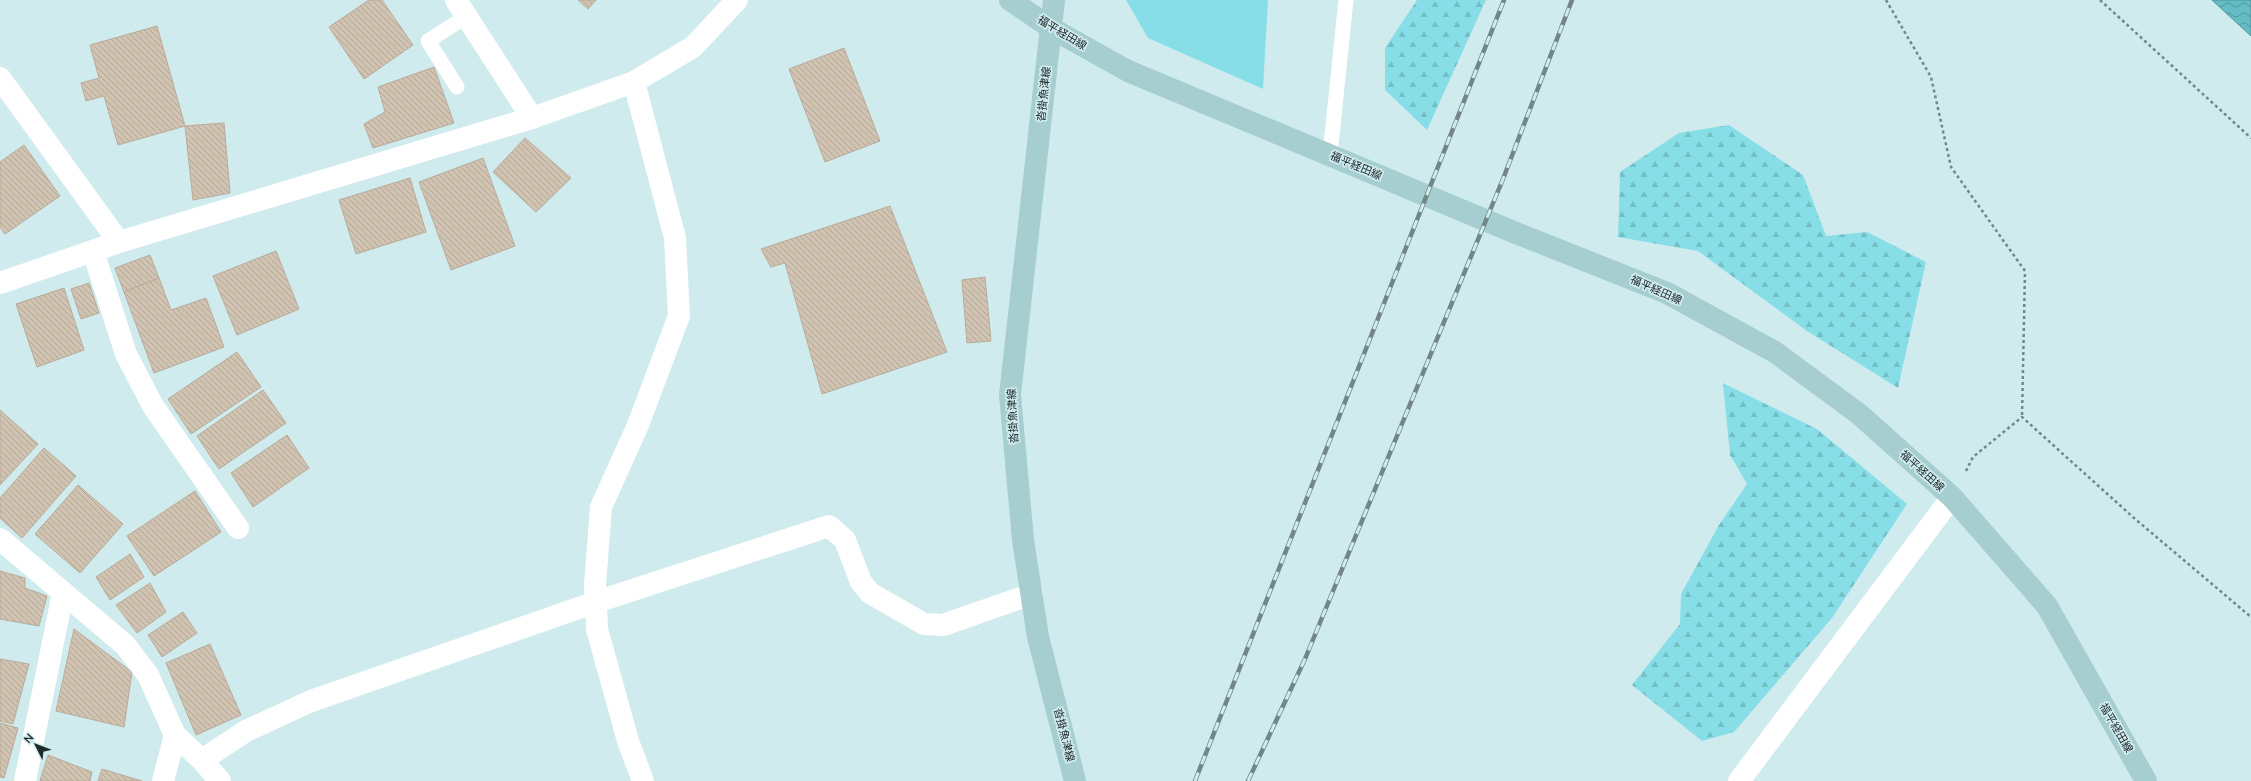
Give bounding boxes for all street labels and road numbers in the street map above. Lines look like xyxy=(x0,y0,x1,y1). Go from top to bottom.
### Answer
street label: 福平経田線 xyxy=(1035,12,1089,54)
street label: 沓掛魚津線 xyxy=(1034,66,1054,122)
street label: 福平経田線 xyxy=(1328,148,1384,184)
street label: 福平経田線 xyxy=(1628,272,1684,308)
street label: 沓掛魚津線 xyxy=(1004,388,1022,444)
street label: 福平経田線 xyxy=(1897,447,1947,495)
street label: 福平経田線 xyxy=(2096,700,2136,756)
street label: 沓掛魚津線 xyxy=(1050,707,1078,763)

